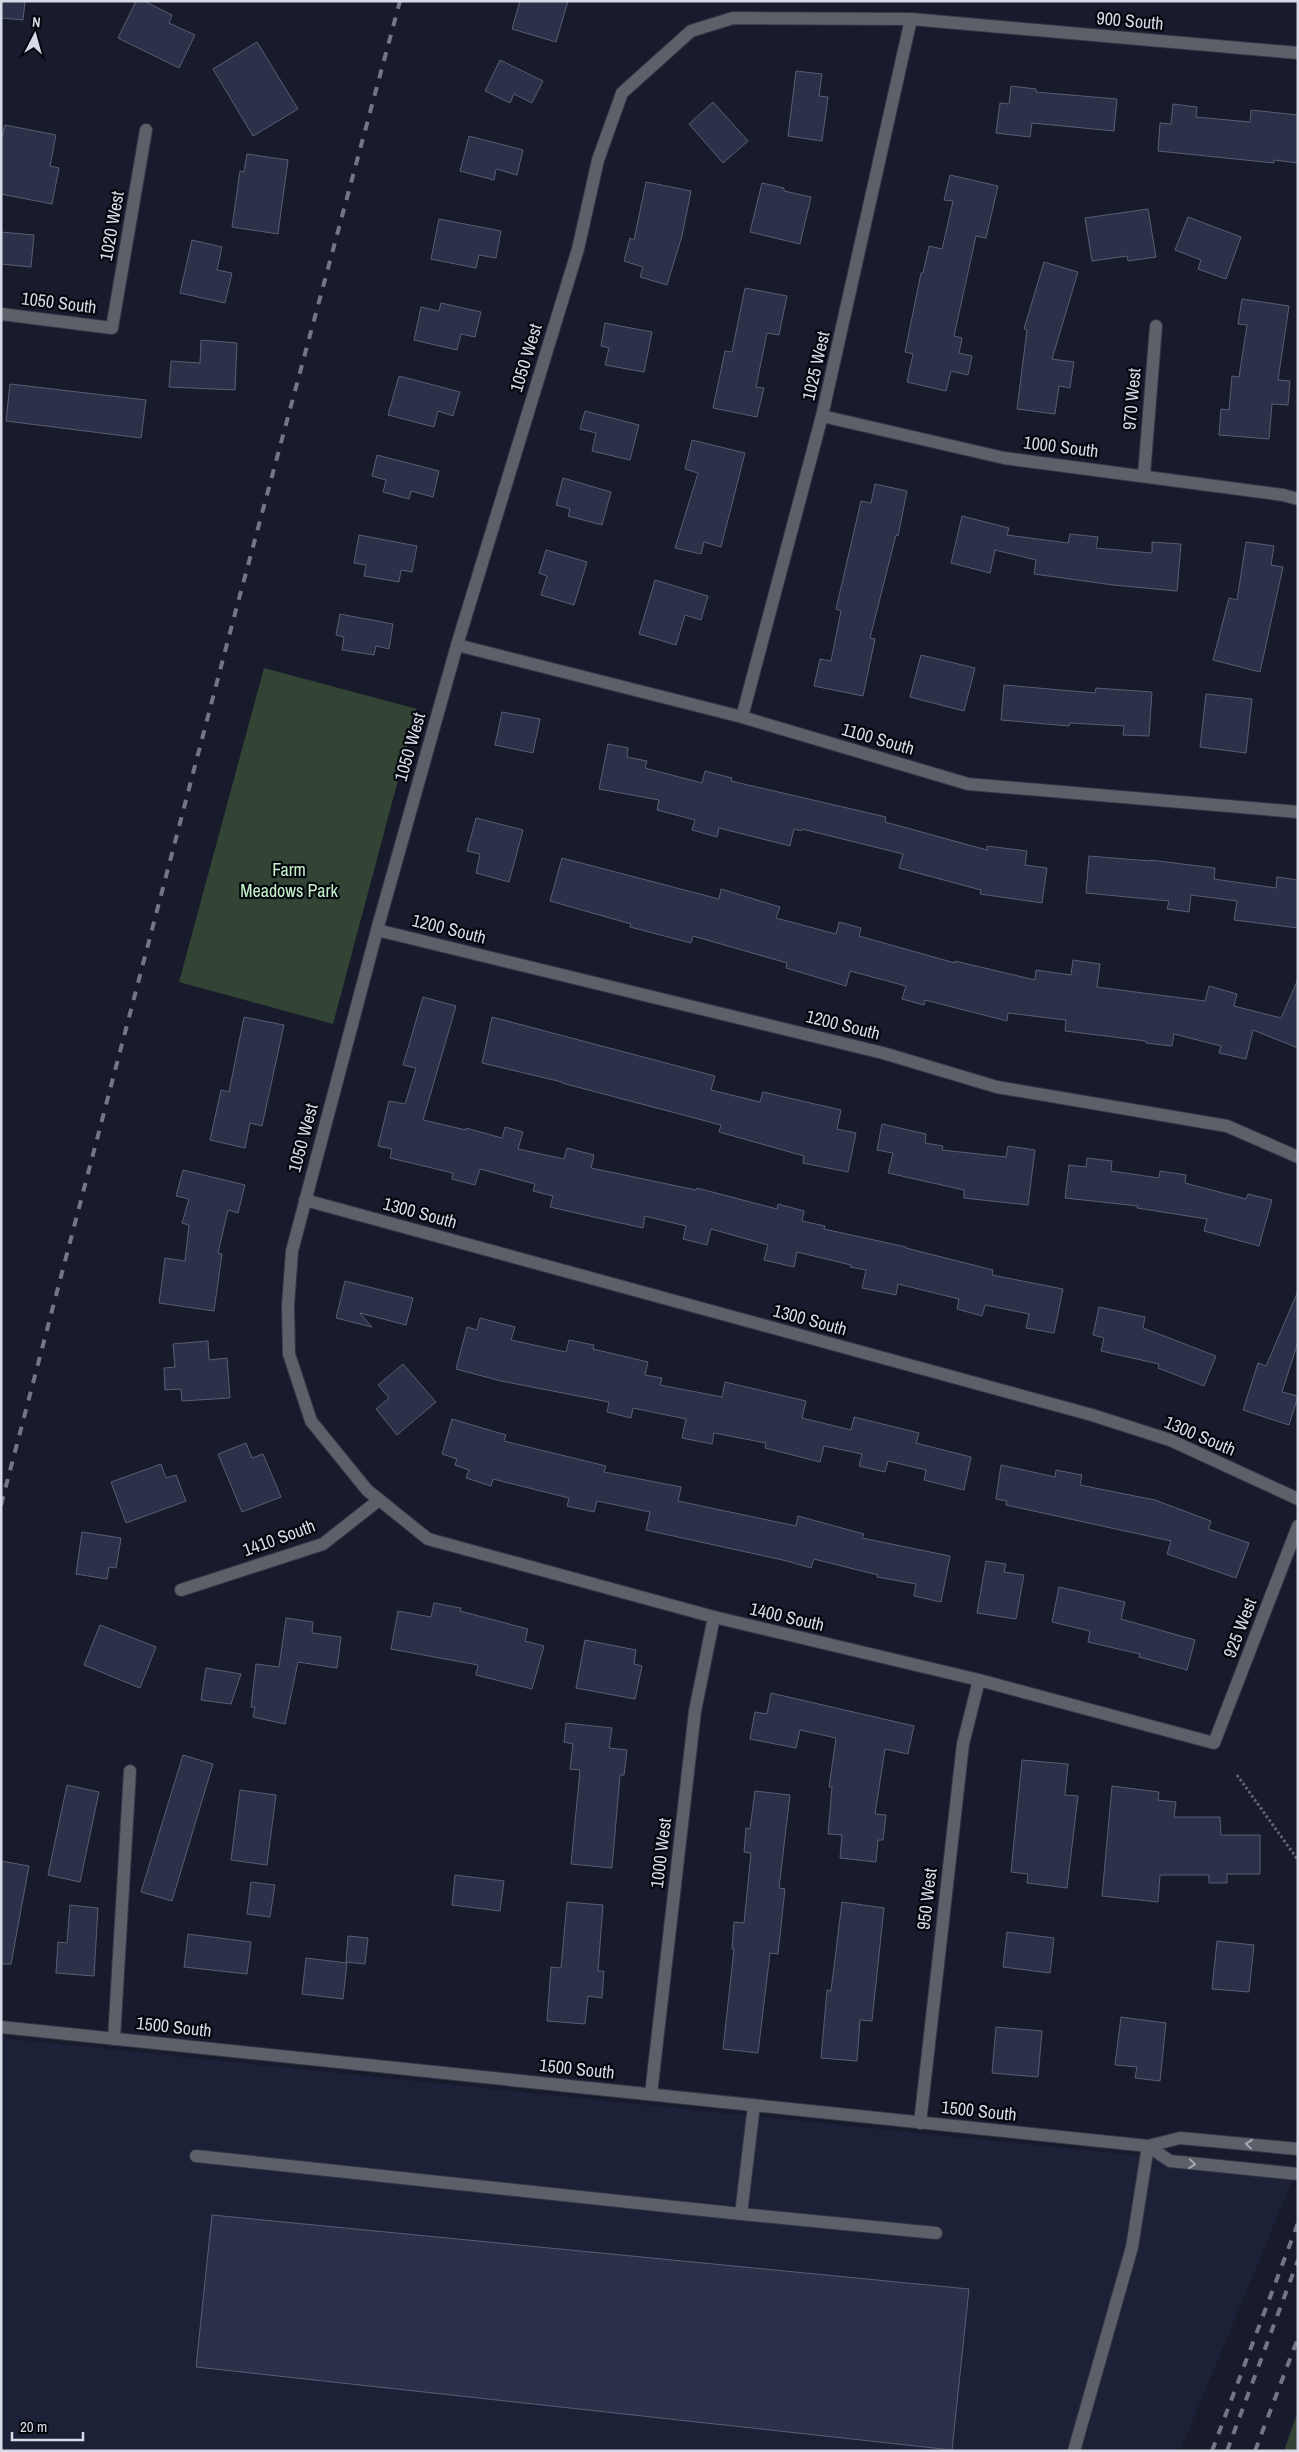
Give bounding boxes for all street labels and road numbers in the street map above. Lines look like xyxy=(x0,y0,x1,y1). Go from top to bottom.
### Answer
street label: 900 South xyxy=(1095,5,1165,36)
street label: 1020 West xyxy=(93,189,130,263)
street label: 1050 South xyxy=(20,285,98,320)
street label: 1050 West xyxy=(503,321,548,395)
street label: 1025 West xyxy=(795,329,836,403)
street label: 970 West xyxy=(1116,367,1147,431)
street label: 1000 South xyxy=(1022,429,1100,464)
street label: 1050 West xyxy=(388,710,431,784)
street label: 1100 South xyxy=(839,716,917,761)
street label: 1200 South xyxy=(409,907,489,950)
street label: 1200 South xyxy=(803,1003,883,1046)
street label: 1050 West xyxy=(281,1101,324,1175)
street label: 1300 South xyxy=(380,1191,460,1234)
street label: 1300 South xyxy=(770,1298,850,1341)
street label: 1300 South xyxy=(1161,1409,1240,1462)
street label: 1410 South xyxy=(239,1513,319,1562)
street label: 925 West xyxy=(1217,1594,1262,1661)
street label: 1400 South xyxy=(748,1596,827,1637)
street label: 1000 West xyxy=(644,1817,677,1889)
street label: 950 West xyxy=(910,1867,943,1931)
street label: 1500 South xyxy=(135,2010,213,2043)
street label: 1500 South xyxy=(538,2052,616,2085)
street label: 1500 South xyxy=(940,2094,1018,2127)

